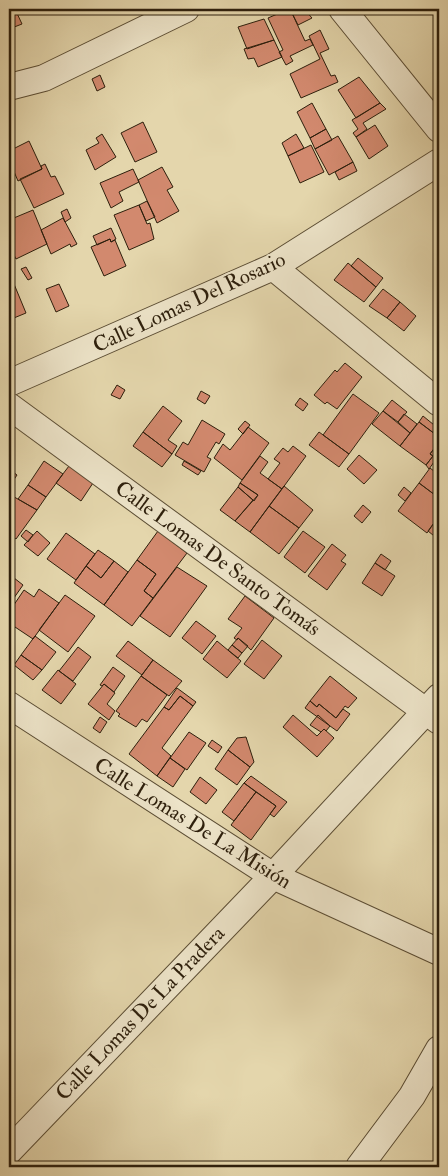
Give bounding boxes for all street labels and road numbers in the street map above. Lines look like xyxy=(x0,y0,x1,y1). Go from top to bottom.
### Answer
street label: Calle Lomas Del Rosario xyxy=(89,246,290,359)
street label: Calle Lomas De Santo Tomás xyxy=(110,475,326,642)
street label: Calle Lomas De La Misión xyxy=(89,752,297,895)
street label: Calle Lomas De La Pradera xyxy=(50,920,231,1106)

